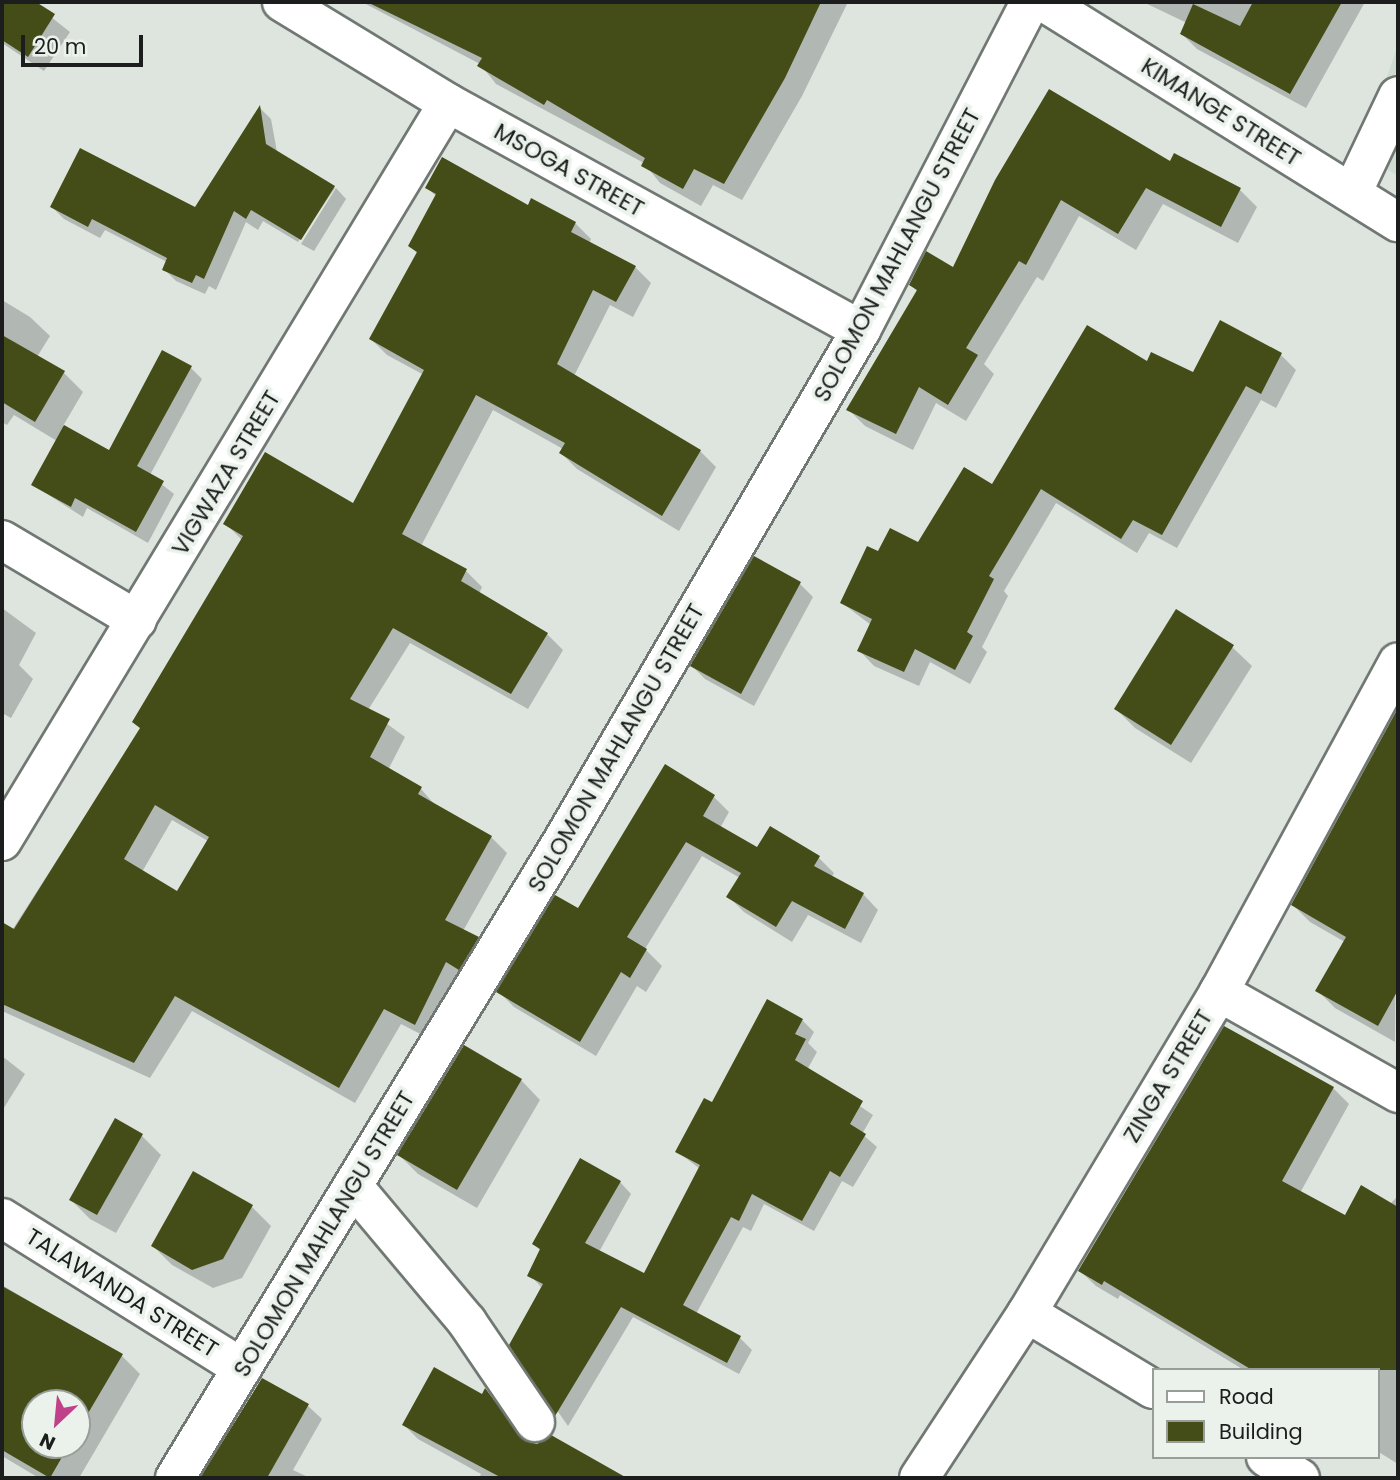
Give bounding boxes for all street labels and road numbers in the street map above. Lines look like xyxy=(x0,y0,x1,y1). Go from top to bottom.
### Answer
street label: KIMANGE STREET xyxy=(1136,52,1306,172)
street label: SOLOMON MAHLANGU STREET xyxy=(808,104,986,406)
street label: MSOGA STREET xyxy=(489,117,649,223)
street label: VIGWAZA STREET xyxy=(166,386,286,560)
street label: SOLOMON MAHLANGU STREET xyxy=(522,599,710,897)
street label: ZINGA STREET xyxy=(1118,1005,1218,1147)
street label: SOLOMON MAHLANGU STREET xyxy=(228,1086,420,1382)
street label: TALAWANDA STREET xyxy=(21,1223,223,1363)

